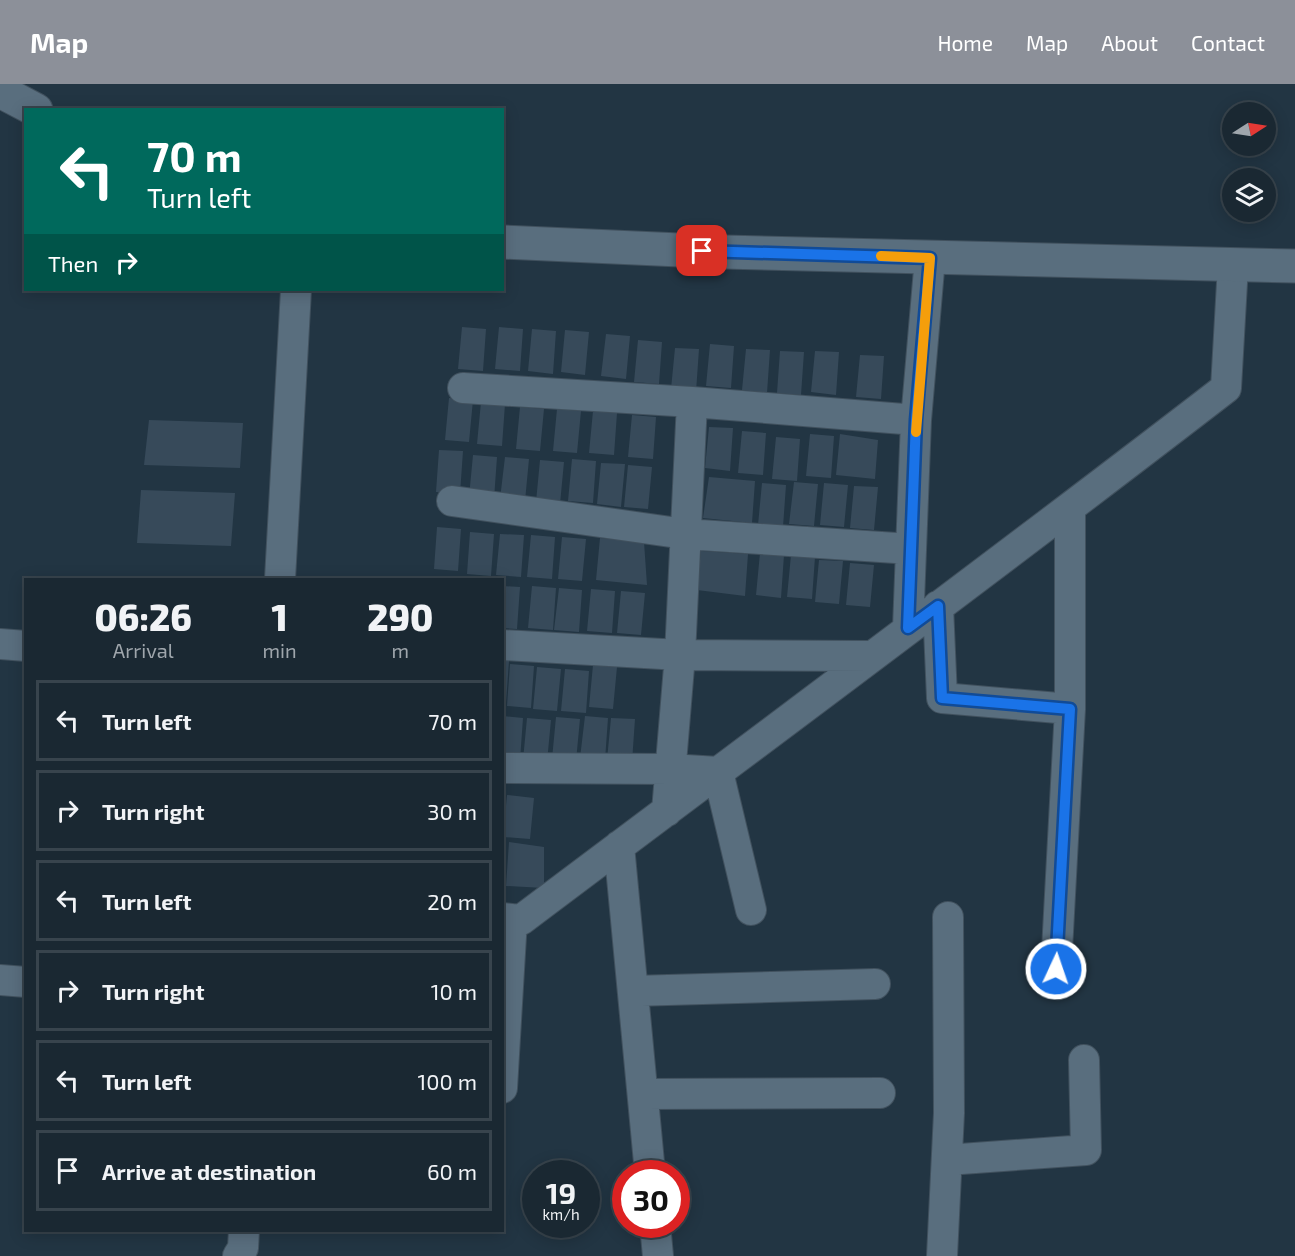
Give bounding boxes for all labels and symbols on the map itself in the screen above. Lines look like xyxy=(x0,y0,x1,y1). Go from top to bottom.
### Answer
north arrow xyxy=(1222,102,1276,156)
pin xyxy=(676,225,727,276)
position arrow xyxy=(1024,937,1088,1001)
speed limit sign: 30 xyxy=(612,1160,690,1238)

